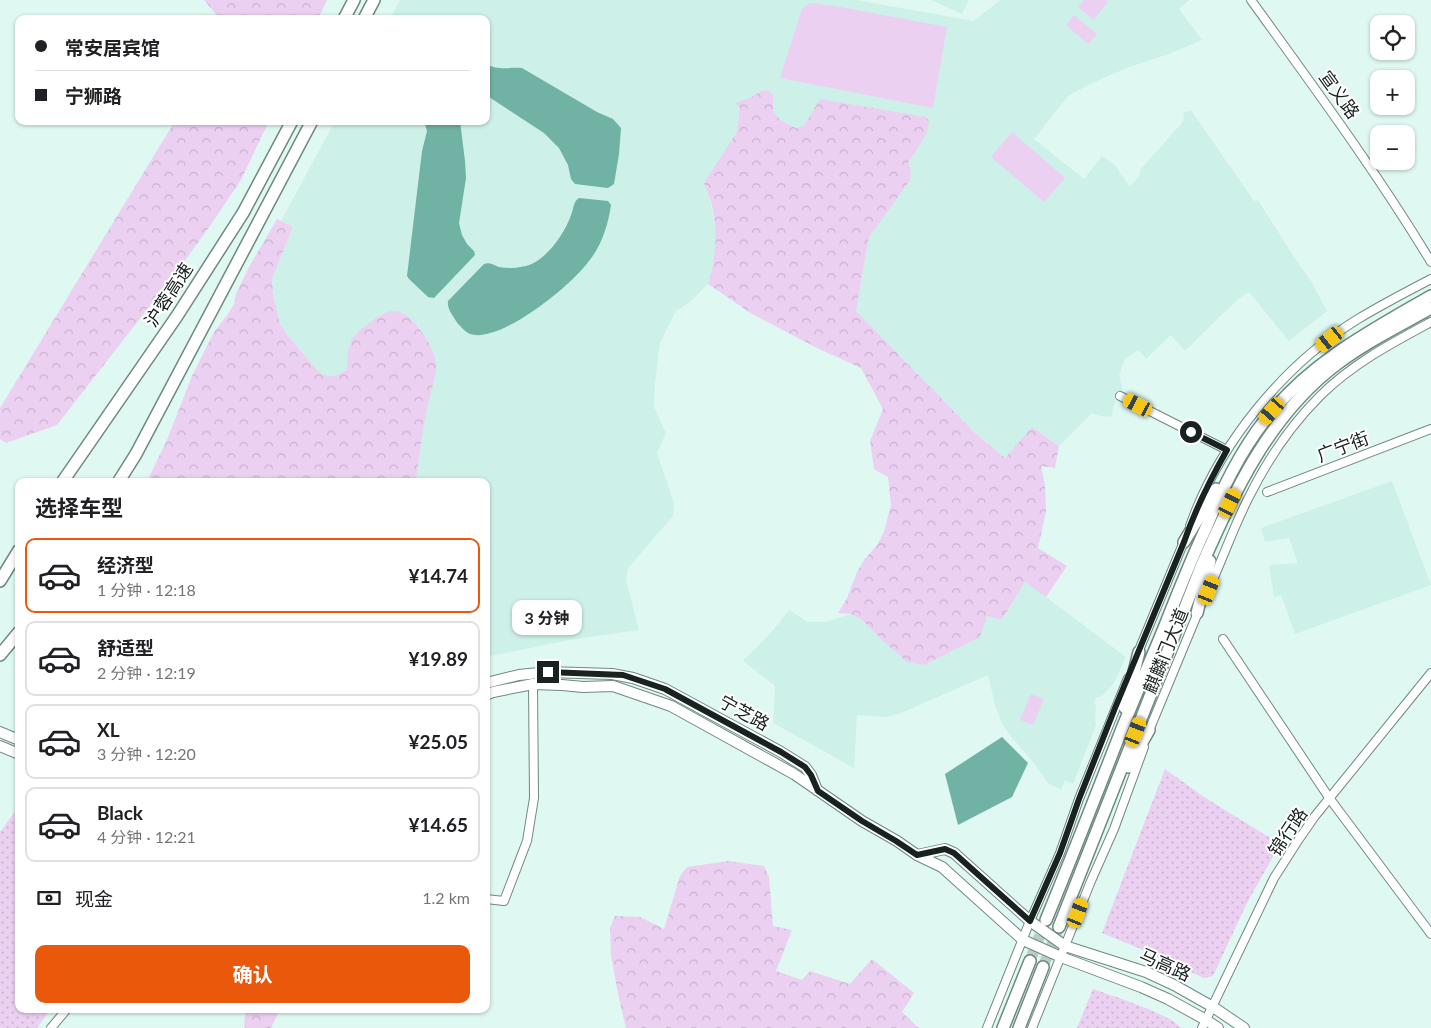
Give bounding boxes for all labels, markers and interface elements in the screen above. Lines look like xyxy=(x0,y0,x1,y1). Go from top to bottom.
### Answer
map controls xyxy=(1370,15,1415,170)
button: locate xyxy=(1370,15,1415,60)
text: 常安居宾馆 xyxy=(65,36,160,59)
street label: 宣义路 xyxy=(1315,66,1365,123)
button: + xyxy=(1370,70,1415,115)
text: 宁狮路 xyxy=(65,84,122,107)
button: − xyxy=(1370,125,1415,170)
street label: 沪蓉高速 xyxy=(139,258,197,331)
car xyxy=(1313,324,1346,354)
car xyxy=(1121,392,1154,418)
car xyxy=(1256,395,1287,427)
route start xyxy=(1180,421,1202,443)
street label: 广宁街 xyxy=(1313,426,1372,466)
car xyxy=(1216,486,1243,520)
text: 选择车型 xyxy=(35,494,123,521)
icon: car xyxy=(37,553,82,598)
text: 经济型 xyxy=(97,553,154,576)
text: ¥14.74 xyxy=(408,564,468,587)
car xyxy=(1196,573,1221,607)
text: 1 分钟 · 12:18 xyxy=(97,580,196,599)
callout: 3 分钟 xyxy=(513,600,583,634)
street label: 麒麟门大道 xyxy=(1138,605,1192,696)
text: 3 分钟 xyxy=(524,608,570,627)
icon: car xyxy=(37,636,82,681)
text: 舒适型 xyxy=(97,636,154,659)
text: ¥19.89 xyxy=(408,647,468,670)
route end xyxy=(537,661,559,683)
text: 2 分钟 · 12:19 xyxy=(97,663,196,682)
street label: 宁芝路 xyxy=(716,689,773,735)
car xyxy=(1123,715,1148,749)
text: XL xyxy=(97,718,120,741)
icon: car xyxy=(37,719,82,764)
text: ¥25.05 xyxy=(408,730,468,753)
text: 3 分钟 · 12:20 xyxy=(97,744,196,763)
text: Black xyxy=(97,801,143,824)
icon: car xyxy=(37,802,82,847)
street label: 锦行路 xyxy=(1263,803,1311,860)
text: ¥14.65 xyxy=(408,813,468,836)
text: 4 分钟 · 12:21 xyxy=(97,827,196,846)
icon: cash xyxy=(35,884,63,912)
text: 现金 xyxy=(75,887,113,910)
text: 1.2 km xyxy=(422,888,470,907)
car xyxy=(1065,896,1090,930)
street label: 马高路 xyxy=(1136,943,1195,985)
button: 确认 xyxy=(35,945,470,1003)

